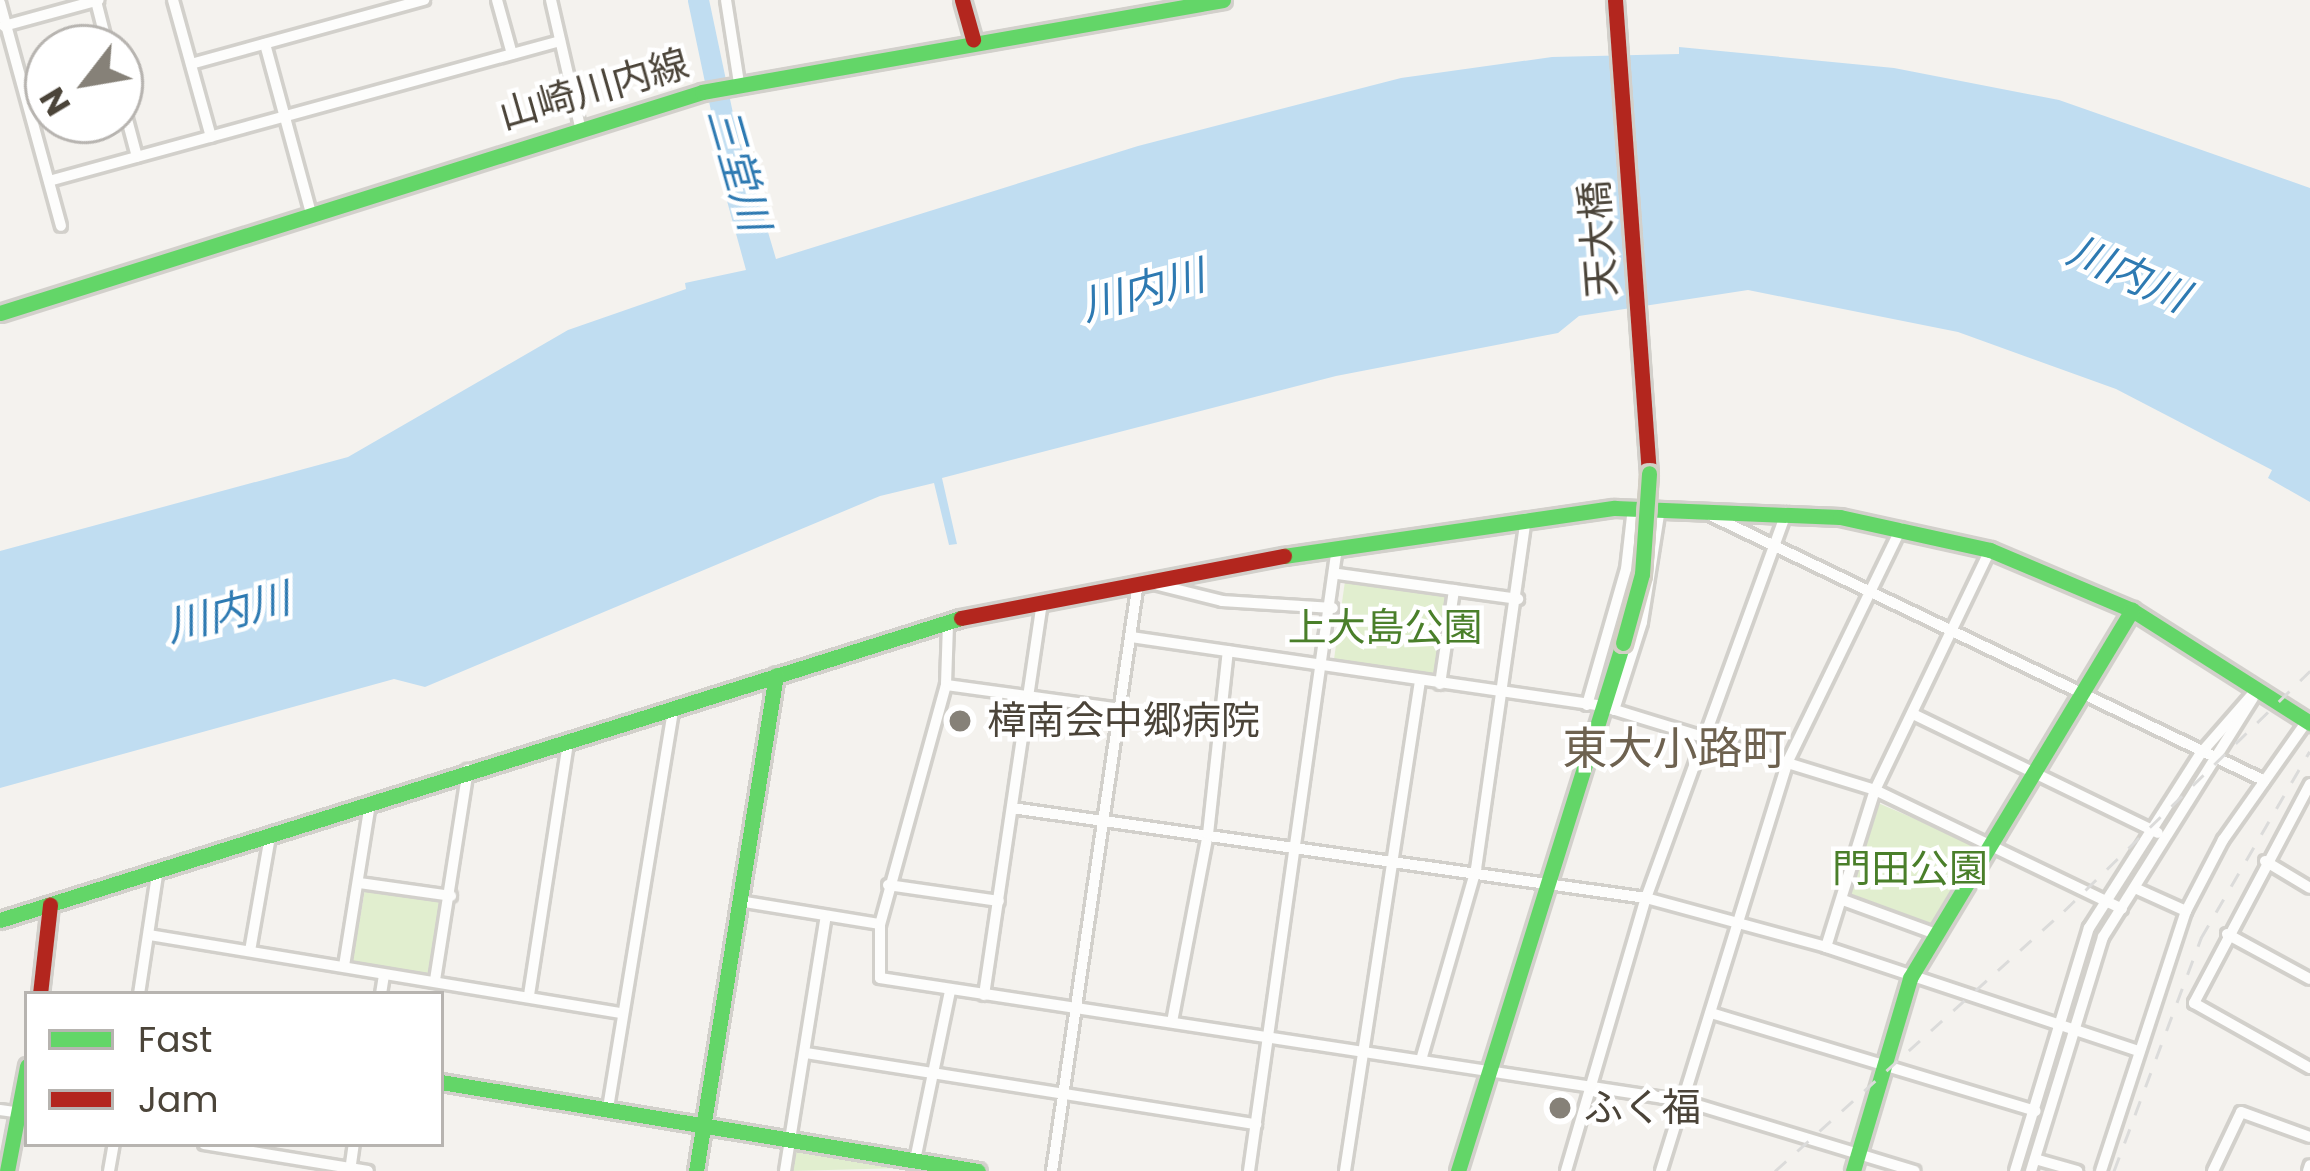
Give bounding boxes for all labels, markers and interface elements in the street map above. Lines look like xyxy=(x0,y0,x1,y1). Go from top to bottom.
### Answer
north arrow xyxy=(24,24,144,144)
street label: 山崎川内線 xyxy=(494,41,694,139)
text: N xyxy=(29,79,82,124)
water label: 三堂川 xyxy=(696,101,780,237)
street label: 天大橋 xyxy=(1572,179,1626,299)
water label: 川内川 xyxy=(2060,225,2196,323)
water label: 川内川 xyxy=(1076,250,1210,332)
water label: 川内川 xyxy=(161,573,295,653)
park label: 上大島公園 xyxy=(1288,605,1482,651)
place label: 樟南会中郷病院 xyxy=(987,698,1260,744)
marker: 樟南会中郷病院 xyxy=(944,705,976,737)
district label: 東大小路町 xyxy=(1563,722,1787,776)
park label: 門田公園 xyxy=(1832,846,1988,892)
legend xyxy=(24,991,444,1147)
text: Fast xyxy=(138,1014,212,1065)
text: Jam xyxy=(138,1074,219,1125)
place label: ふく福 xyxy=(1584,1085,1701,1131)
marker: ふく福 xyxy=(1547,1095,1573,1121)

